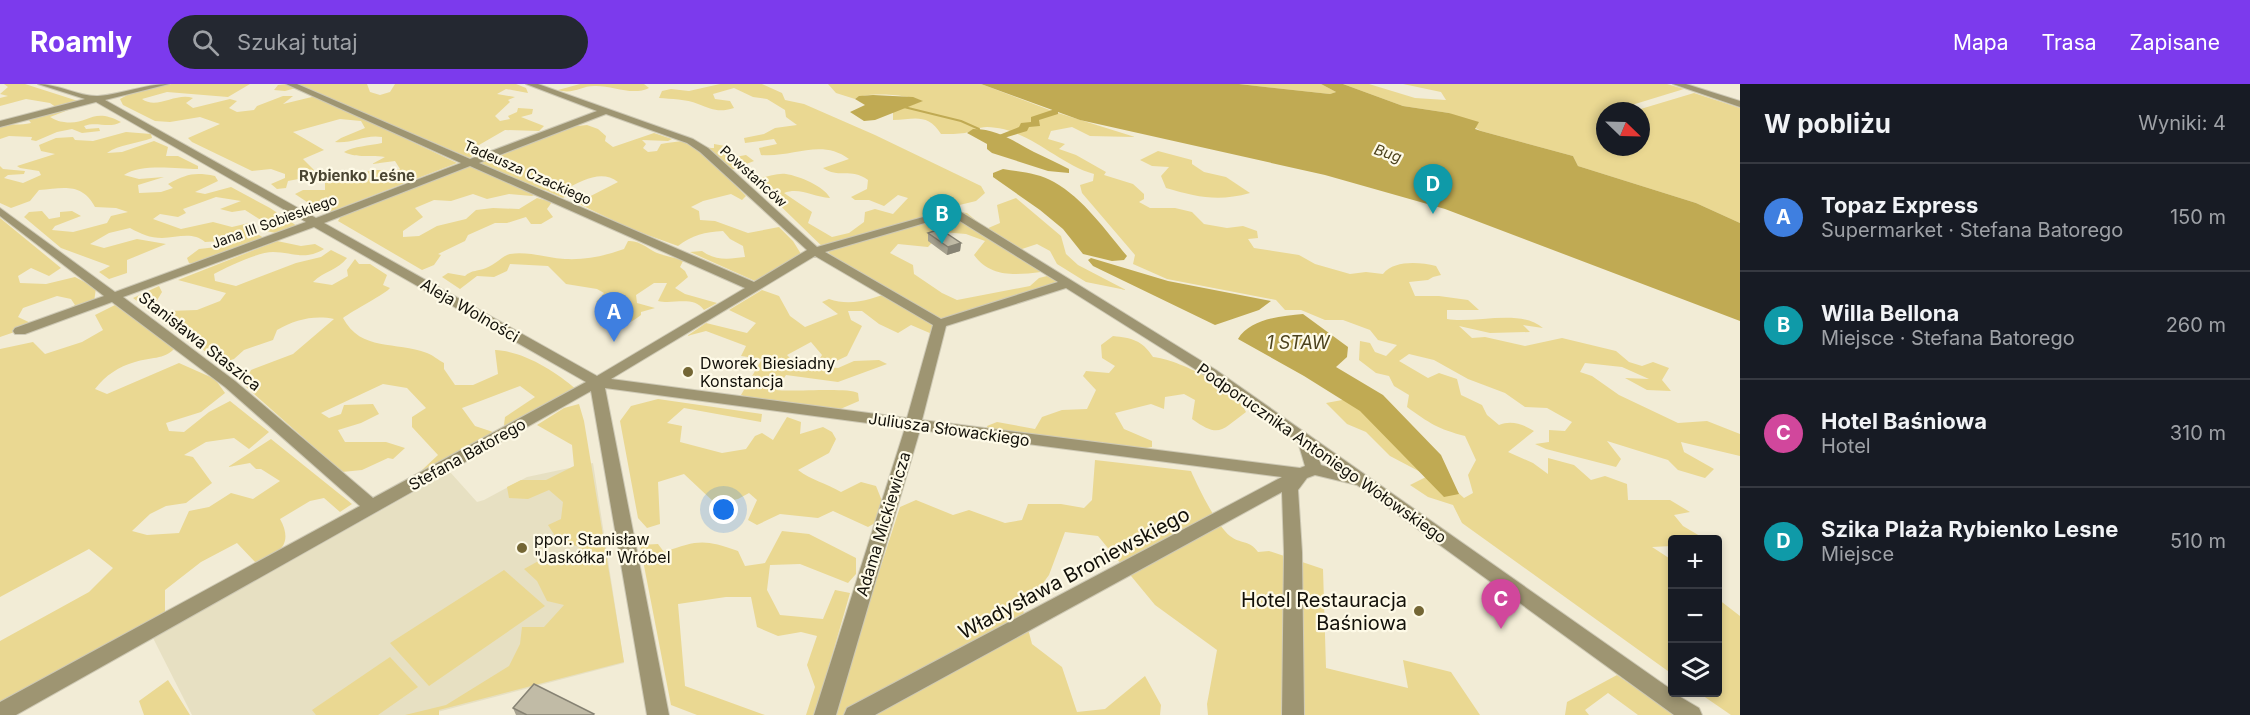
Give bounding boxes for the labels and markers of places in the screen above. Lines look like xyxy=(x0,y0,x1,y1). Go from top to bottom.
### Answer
pin: D xyxy=(1414,164,1452,214)
pin: B xyxy=(922,194,962,244)
pin: A xyxy=(594,292,634,342)
place label: Dworek Biesiadny Konstancja xyxy=(700,353,835,391)
marker: Dworek Biesiadny Konstancja xyxy=(681,365,695,379)
place label: ppor. Stanisław "Jaskółka" Wróbel xyxy=(534,529,671,567)
marker: ppor. Stanisław "Jaskółka" Wróbel xyxy=(515,541,529,555)
pin: C xyxy=(1482,580,1520,629)
place label: Hotel Restauracja Baśniowa xyxy=(1241,588,1407,635)
marker: Hotel Restauracja Baśniowa xyxy=(1412,604,1426,618)

